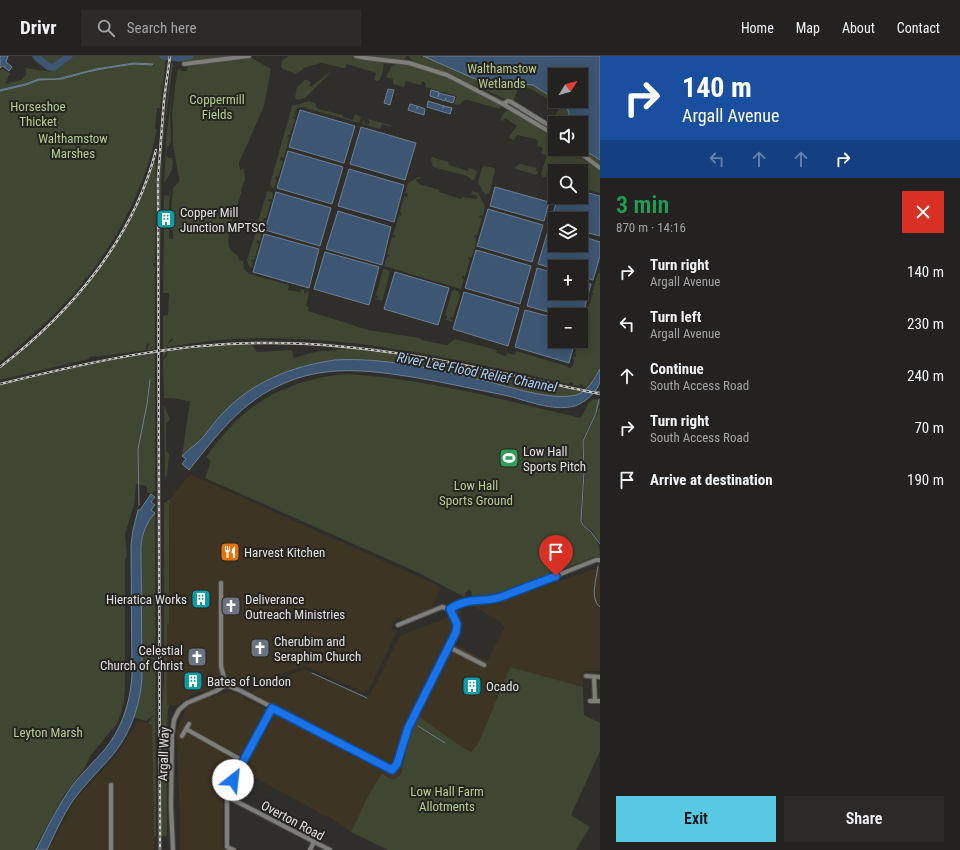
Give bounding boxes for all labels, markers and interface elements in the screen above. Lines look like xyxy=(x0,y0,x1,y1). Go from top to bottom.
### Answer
search box xyxy=(81,10,361,46)
text: Drivr xyxy=(20,16,57,39)
icon: search xyxy=(95,17,117,39)
text: Search here xyxy=(127,19,196,37)
text: Home xyxy=(741,20,774,36)
text: Map xyxy=(796,20,820,36)
text: About xyxy=(842,20,875,36)
text: Contact xyxy=(897,20,940,36)
park label: Walthamstow Wetlands xyxy=(467,61,537,91)
north arrow xyxy=(548,68,588,108)
map controls xyxy=(548,68,588,348)
text: 140 m xyxy=(682,71,752,104)
icon: right xyxy=(616,72,668,124)
park label: Coppermill Fields xyxy=(189,92,245,122)
park label: Horseshoe Thicket xyxy=(10,99,66,129)
text: Argall Avenue xyxy=(682,105,779,126)
button: sound xyxy=(548,116,588,156)
park label: Walthamstow Marshes xyxy=(38,131,108,161)
icon: left xyxy=(706,148,728,170)
icon: ahead xyxy=(748,148,770,170)
icon: ahead xyxy=(790,148,812,170)
icon: right xyxy=(832,148,854,170)
button: search xyxy=(548,164,588,204)
text: 3 min xyxy=(616,191,669,219)
button: close xyxy=(902,191,944,233)
place label: Copper Mill Junction MPTSC xyxy=(180,205,265,235)
building icon: Copper Mill Junction MPTSC xyxy=(155,208,177,230)
button: layers xyxy=(548,212,588,252)
text: 870 m · 14:16 xyxy=(616,220,686,235)
text: Turn right xyxy=(650,256,709,274)
button: + xyxy=(548,260,588,300)
icon: right xyxy=(616,261,638,283)
text: 140 m xyxy=(907,263,944,281)
text: Argall Avenue xyxy=(650,274,720,289)
button: − xyxy=(548,308,588,348)
text: Turn left xyxy=(650,308,701,326)
icon: left xyxy=(616,313,638,335)
text: 230 m xyxy=(907,315,944,333)
text: Argall Avenue xyxy=(650,326,720,341)
water label: River Lee Flood Relief Channel xyxy=(396,349,559,396)
text: Continue xyxy=(650,360,704,378)
icon: ahead xyxy=(616,365,638,387)
text: 240 m xyxy=(907,367,944,385)
text: South Access Road xyxy=(650,378,749,393)
text: Turn right xyxy=(650,412,709,430)
icon: right xyxy=(616,417,638,439)
text: 70 m xyxy=(914,419,944,437)
text: South Access Road xyxy=(650,430,749,445)
place label: Low Hall Sports Pitch xyxy=(523,444,586,474)
sports icon: Low Hall Sports Pitch xyxy=(498,447,520,469)
icon: arrive xyxy=(616,469,638,491)
text: Arrive at destination xyxy=(650,471,773,489)
text: 190 m xyxy=(907,471,944,489)
park label: Low Hall Sports Ground xyxy=(439,478,513,508)
pin xyxy=(539,535,573,576)
restaurant icon: Harvest Kitchen xyxy=(219,541,241,563)
icon: arrive xyxy=(545,541,567,563)
place label: Harvest Kitchen xyxy=(244,545,325,560)
building icon: Hieratica Works xyxy=(190,588,212,610)
place label: Hieratica Works xyxy=(106,592,187,607)
place label: Deliverance Outreach Ministries xyxy=(245,592,345,622)
church icon: Deliverance Outreach Ministries xyxy=(220,595,242,617)
place label: Cherubim and Seraphim Church xyxy=(274,634,361,664)
church icon: Cherubim and Seraphim Church xyxy=(249,637,271,659)
place label: Celestial Church of Christ xyxy=(100,643,183,673)
church icon: Celestial Church of Christ xyxy=(186,646,208,668)
building icon: Bates of London xyxy=(182,670,204,692)
place label: Bates of London xyxy=(207,674,291,689)
building icon: Ocado xyxy=(461,675,483,697)
place label: Ocado xyxy=(486,679,519,694)
park label: Leyton Marsh xyxy=(13,725,83,740)
street label: Argall Way xyxy=(155,726,172,781)
position arrow xyxy=(212,759,254,801)
park label: Low Hall Farm Allotments xyxy=(410,784,484,814)
button: Exit xyxy=(616,796,776,842)
button: Share xyxy=(784,796,944,842)
street label: Overton Road xyxy=(259,798,327,843)

